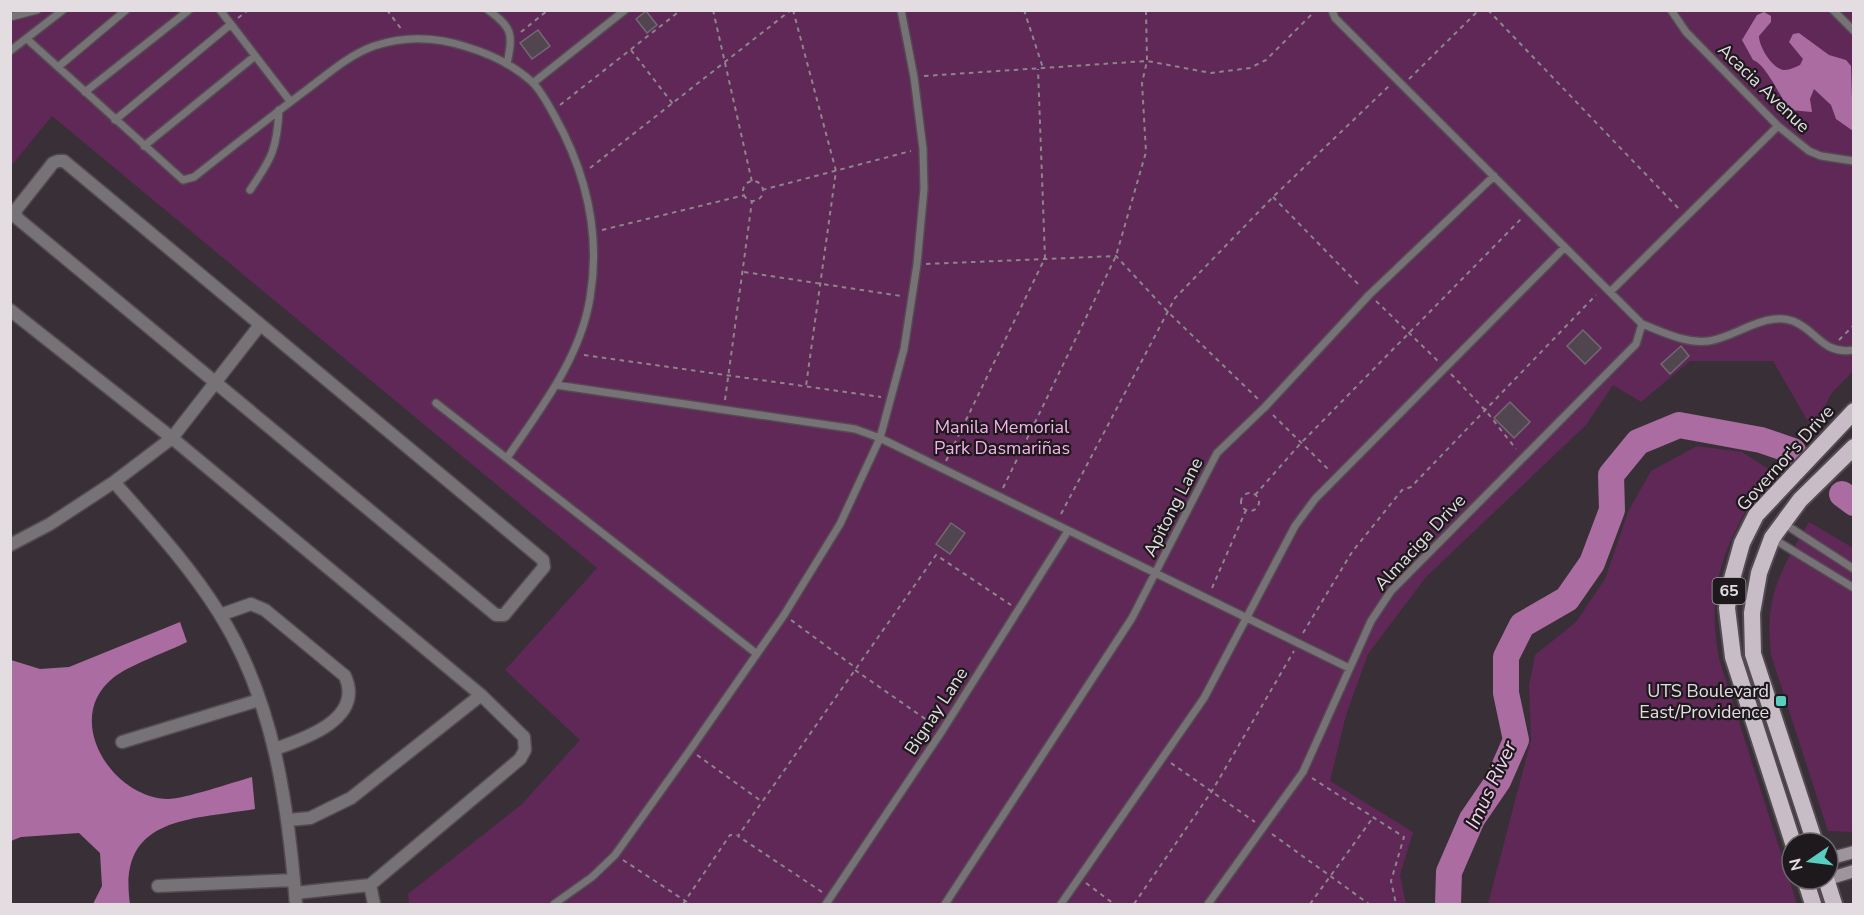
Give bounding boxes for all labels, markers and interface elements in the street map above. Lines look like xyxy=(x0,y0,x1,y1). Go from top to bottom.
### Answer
street label: Acacia Avenue xyxy=(1713,38,1815,138)
street label: Governor's Drive xyxy=(1731,400,1839,516)
park label: Manila Memorial Park Dasmariñas xyxy=(934,415,1070,460)
street label: Apitong Lane xyxy=(1138,453,1208,561)
street label: Almaciga Drive xyxy=(1369,489,1471,595)
road number: 65 xyxy=(1712,578,1746,604)
street label: Bignay Lane xyxy=(899,663,973,759)
place label: UTS Boulevard East/Providence xyxy=(1639,679,1769,724)
marker: UTS Boulevard East/Providence xyxy=(1774,694,1788,708)
water label: Imus River xyxy=(1459,736,1523,833)
north arrow xyxy=(1780,831,1840,891)
text: N xyxy=(1784,856,1809,873)

